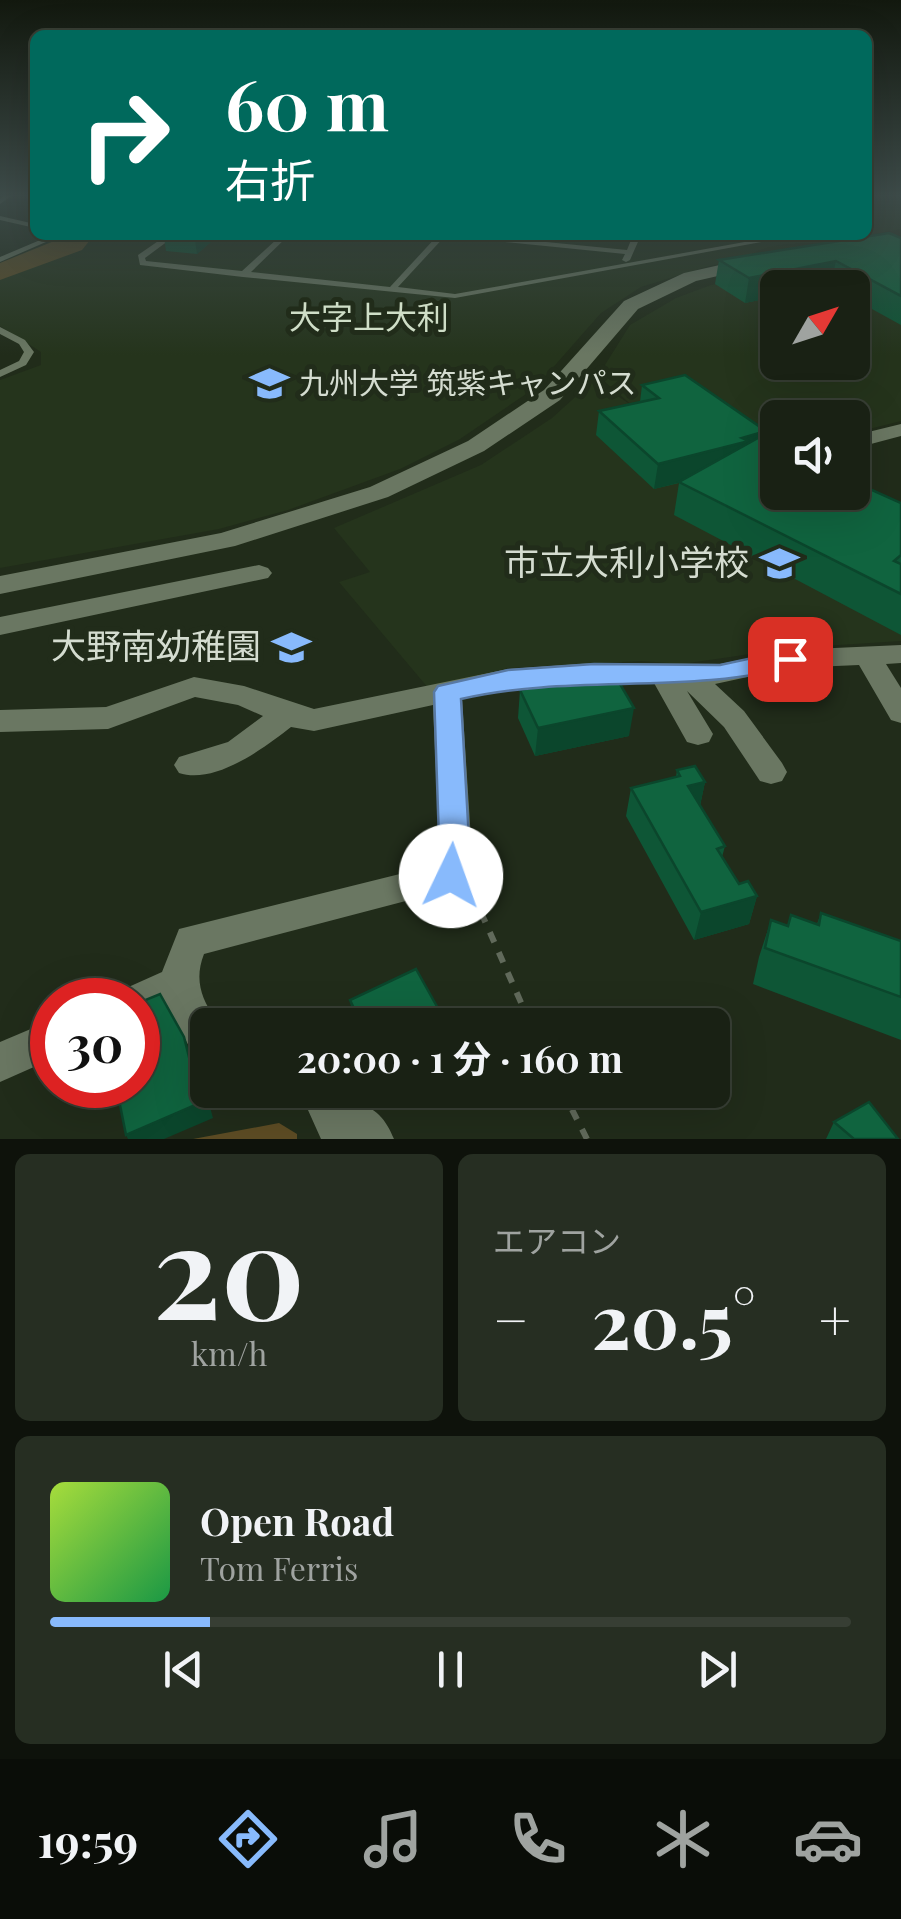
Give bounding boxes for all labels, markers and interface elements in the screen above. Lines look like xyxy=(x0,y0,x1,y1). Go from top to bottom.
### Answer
text: 60 m xyxy=(225,55,389,149)
icon: right xyxy=(60,70,190,200)
text: 右折 xyxy=(225,148,315,208)
north arrow xyxy=(760,270,870,380)
map controls xyxy=(760,270,870,510)
district label: 大字上大利 xyxy=(289,294,449,337)
place label: 九州大学 筑紫キャンパス xyxy=(299,362,636,402)
school or university icon: 九州大学 筑紫キャンパス xyxy=(248,363,290,405)
button: sound xyxy=(760,400,870,510)
place label: 市立大利小学校 xyxy=(504,537,749,584)
school or university icon: 市立大利小学校 xyxy=(758,542,800,584)
pin xyxy=(748,617,833,702)
place label: 大野南幼稚園 xyxy=(51,621,261,668)
school or university icon: 大野南幼稚園 xyxy=(270,626,312,668)
icon: arrive xyxy=(763,632,818,687)
position arrow xyxy=(399,824,503,928)
speed limit sign: 30 xyxy=(30,978,160,1108)
text: 20:00 · 1 分 · 160 m xyxy=(297,1032,623,1083)
text: 20 xyxy=(153,1179,305,1353)
text: エアコン xyxy=(493,1218,621,1261)
text: 20.5° xyxy=(592,1268,756,1368)
text: − xyxy=(493,1281,529,1355)
text: + xyxy=(819,1281,851,1355)
text: km/h xyxy=(191,1331,267,1374)
text: Open Road xyxy=(200,1495,394,1546)
text: Tom Ferris xyxy=(200,1546,358,1589)
icon: previous xyxy=(156,1642,211,1697)
icon: pause xyxy=(423,1642,478,1697)
icon: next xyxy=(690,1642,745,1697)
icon: directions xyxy=(213,1804,283,1874)
icon: music xyxy=(358,1804,428,1874)
icon: phone xyxy=(503,1804,573,1874)
icon: climate xyxy=(648,1804,718,1874)
icon: car xyxy=(793,1804,863,1874)
text: 19:59 xyxy=(38,1809,138,1869)

